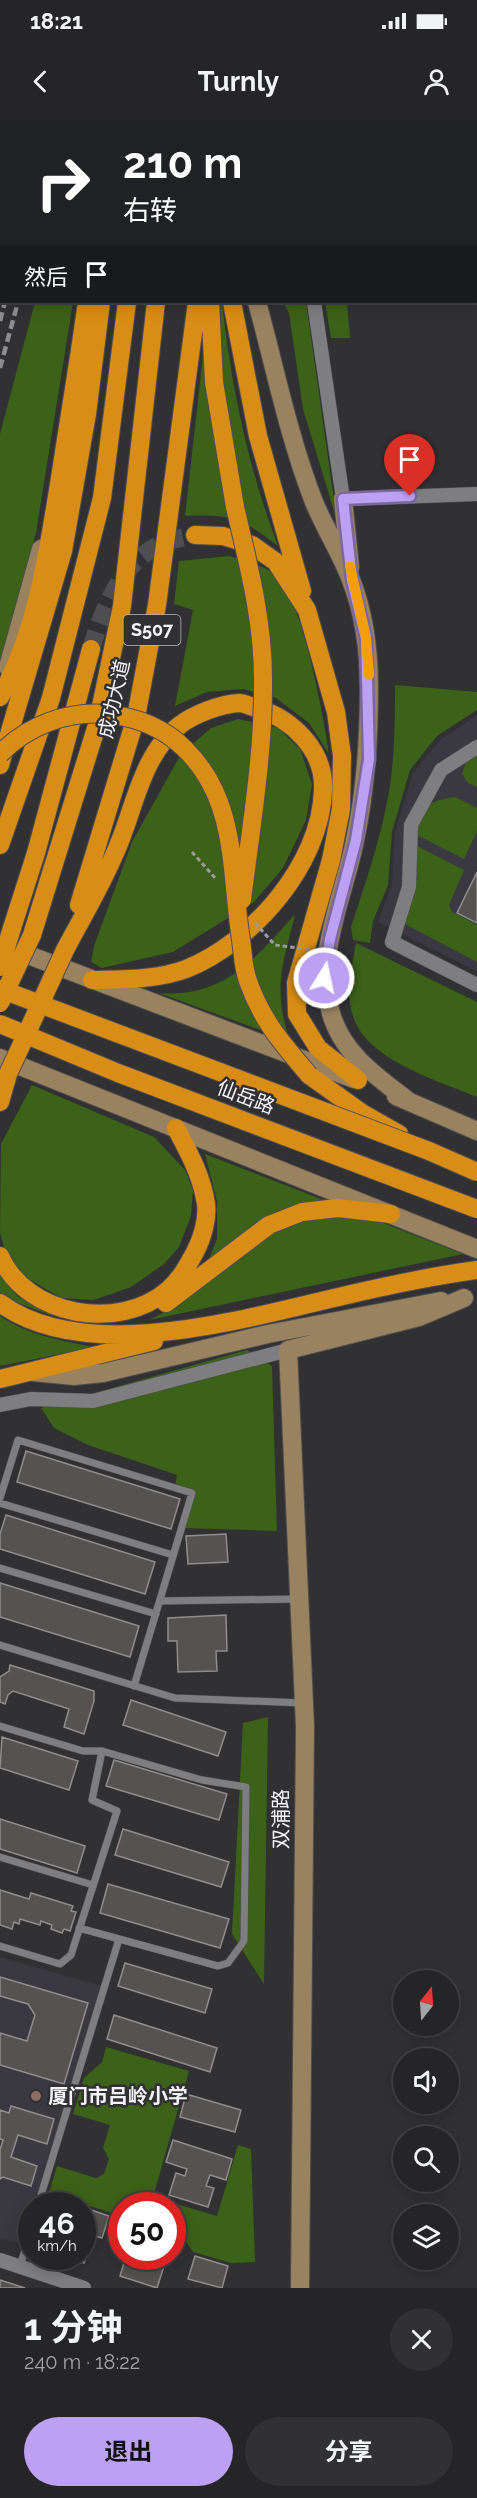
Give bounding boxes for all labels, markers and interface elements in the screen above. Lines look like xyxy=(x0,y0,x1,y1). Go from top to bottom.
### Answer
text: 18:21 xyxy=(30,8,83,34)
icon: back xyxy=(24,65,57,98)
icon: person xyxy=(420,65,453,98)
text: Turnly xyxy=(198,66,279,97)
text: 210 m xyxy=(123,139,242,188)
icon: right xyxy=(24,144,102,222)
text: 右转 xyxy=(123,195,177,226)
icon: arrive xyxy=(80,258,113,291)
text: 然后 xyxy=(24,264,68,290)
pin xyxy=(384,434,435,496)
icon: arrive xyxy=(393,443,426,476)
road number: S507 xyxy=(124,615,180,645)
street label: 成功大道 xyxy=(93,657,135,741)
position arrow xyxy=(292,946,356,1010)
street label: 仙岳路 xyxy=(214,1075,278,1119)
street label: 双浦路 xyxy=(269,1789,293,1849)
north arrow xyxy=(393,1970,459,2036)
map controls xyxy=(393,1970,459,2270)
button: sound xyxy=(393,2048,459,2114)
place label: 厦门市吕岭小学 xyxy=(48,2084,188,2108)
marker: 厦门市吕岭小学 xyxy=(29,2089,43,2103)
button: search xyxy=(393,2126,459,2192)
speed limit sign: 50 xyxy=(108,2192,186,2270)
button: layers xyxy=(393,2204,459,2270)
text: 46 xyxy=(39,2206,75,2241)
text: km/h xyxy=(37,2237,77,2255)
text: 1 分钟 xyxy=(24,2306,122,2348)
button: close xyxy=(390,2308,453,2371)
text: 240 m · 18:22 xyxy=(24,2350,140,2374)
button: 退出 xyxy=(24,2417,233,2486)
button: 分享 xyxy=(245,2417,453,2486)

